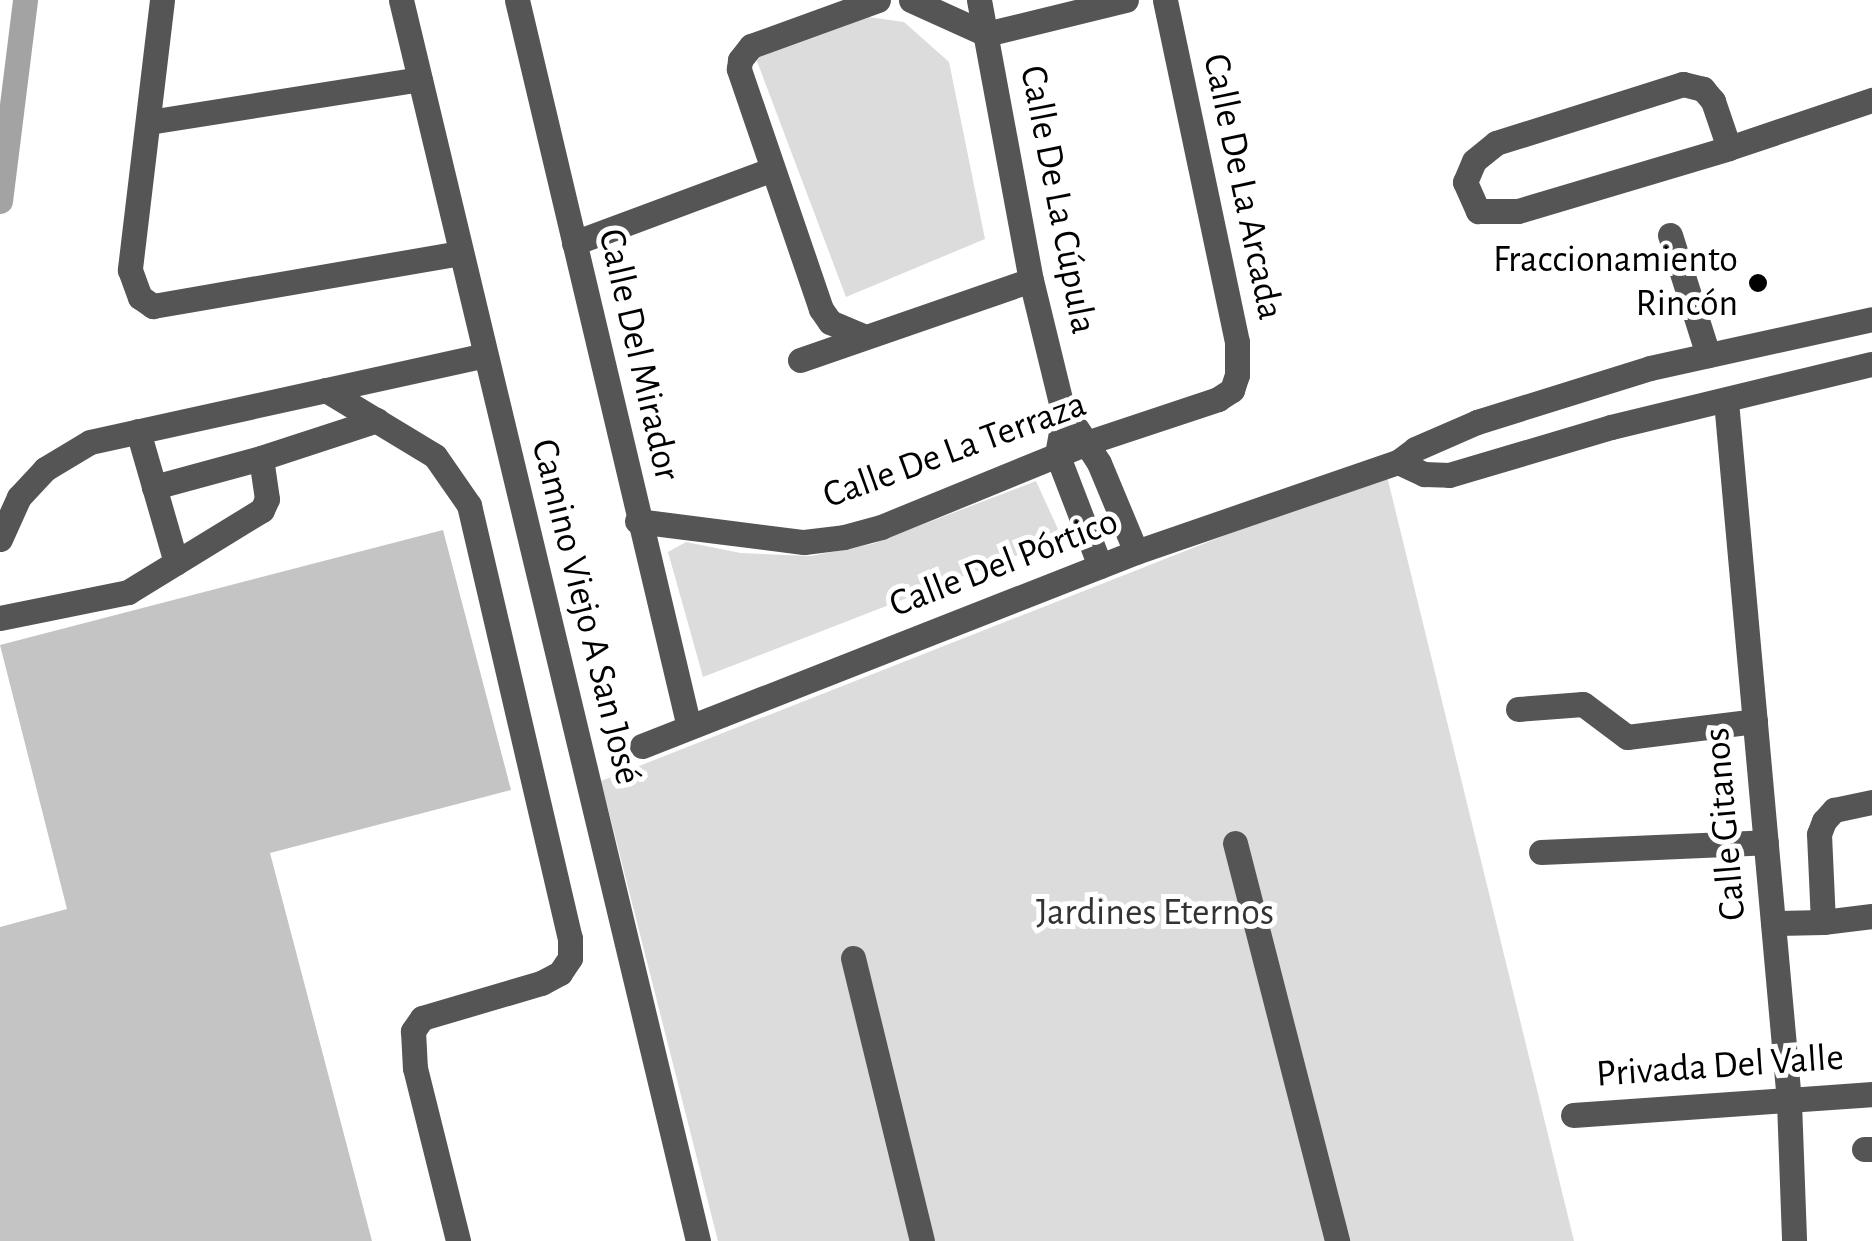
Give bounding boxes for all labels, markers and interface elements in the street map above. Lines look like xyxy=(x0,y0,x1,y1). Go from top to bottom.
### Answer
street label: Calle De La Arcada xyxy=(1192,50,1292,324)
street label: Calle De La Cúpula xyxy=(1009,62,1105,338)
street label: Calle Del Mirador xyxy=(587,225,689,485)
place label: Fraccionamiento Rincón xyxy=(1493,238,1738,328)
marker: Fraccionamiento Rincón xyxy=(1747,272,1769,294)
street label: Calle De La Terraza xyxy=(817,382,1093,520)
street label: Camino Viejo A San José xyxy=(520,435,650,789)
street label: Calle Del Pórtico xyxy=(883,500,1125,628)
street label: Calle Gitanos xyxy=(1695,726,1757,922)
park label: Jardines Eternos xyxy=(1036,891,1274,937)
street label: Privada Del Valle xyxy=(1595,1036,1845,1098)

